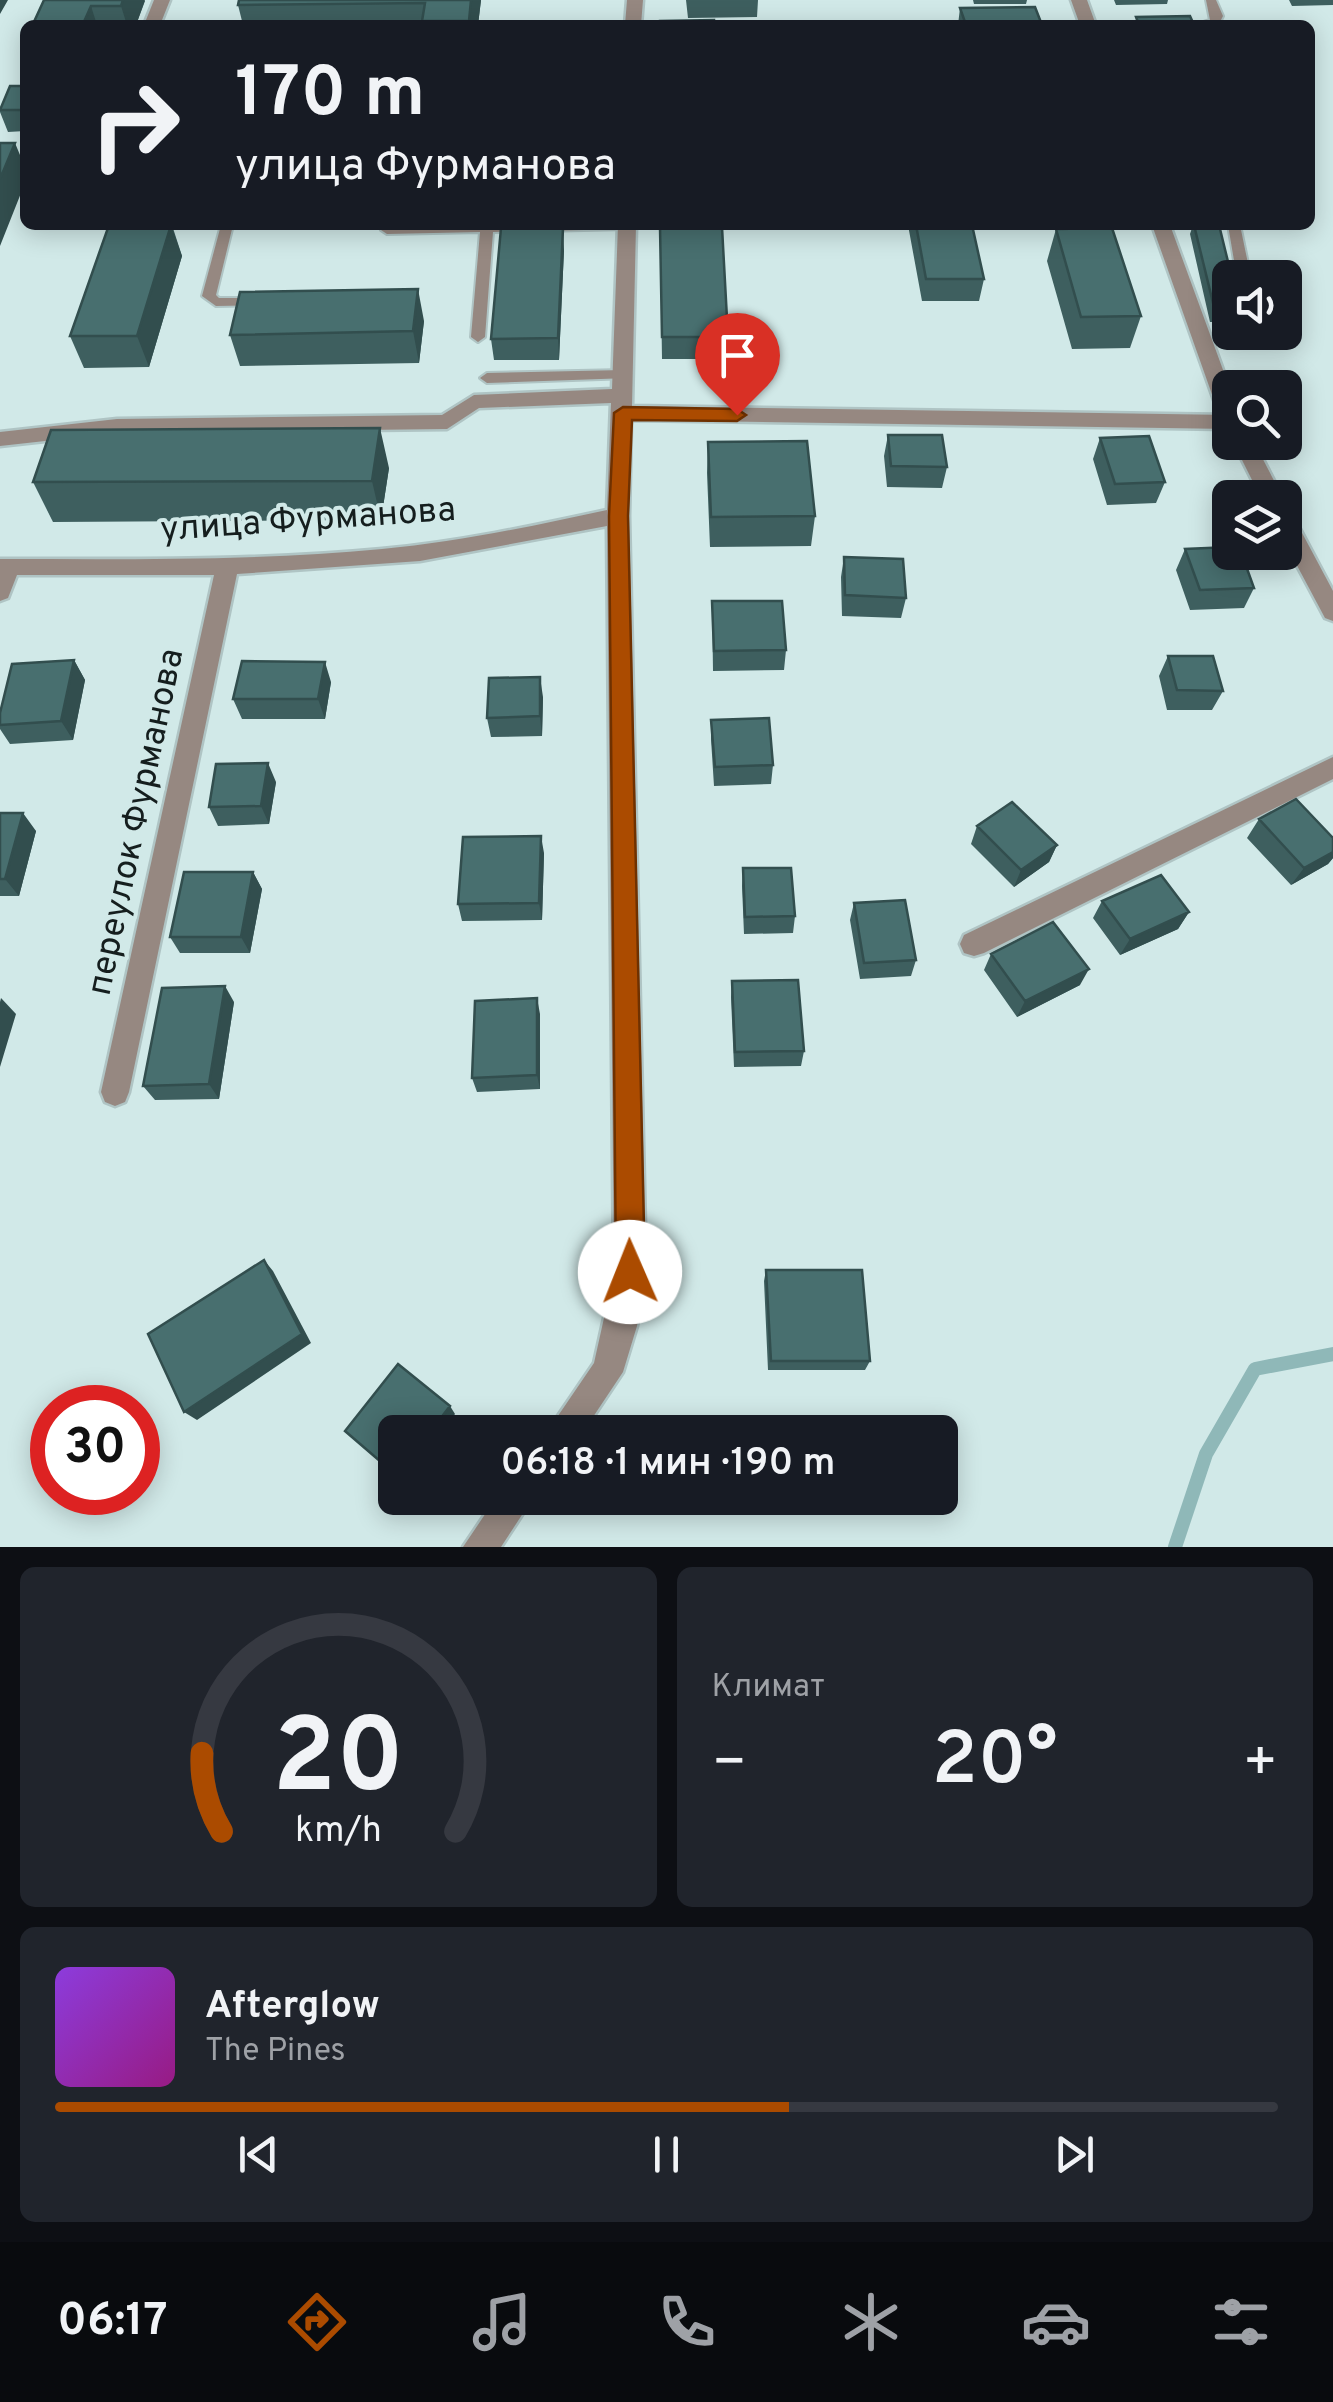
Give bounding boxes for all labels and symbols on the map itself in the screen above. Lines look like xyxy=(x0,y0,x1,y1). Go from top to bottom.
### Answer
pin xyxy=(695,313,780,416)
street label: улица Фурманова xyxy=(159,489,457,553)
street label: переулок Фурманова xyxy=(79,645,195,999)
position arrow xyxy=(578,1220,682,1324)
speed limit sign: 30 xyxy=(30,1385,160,1515)

